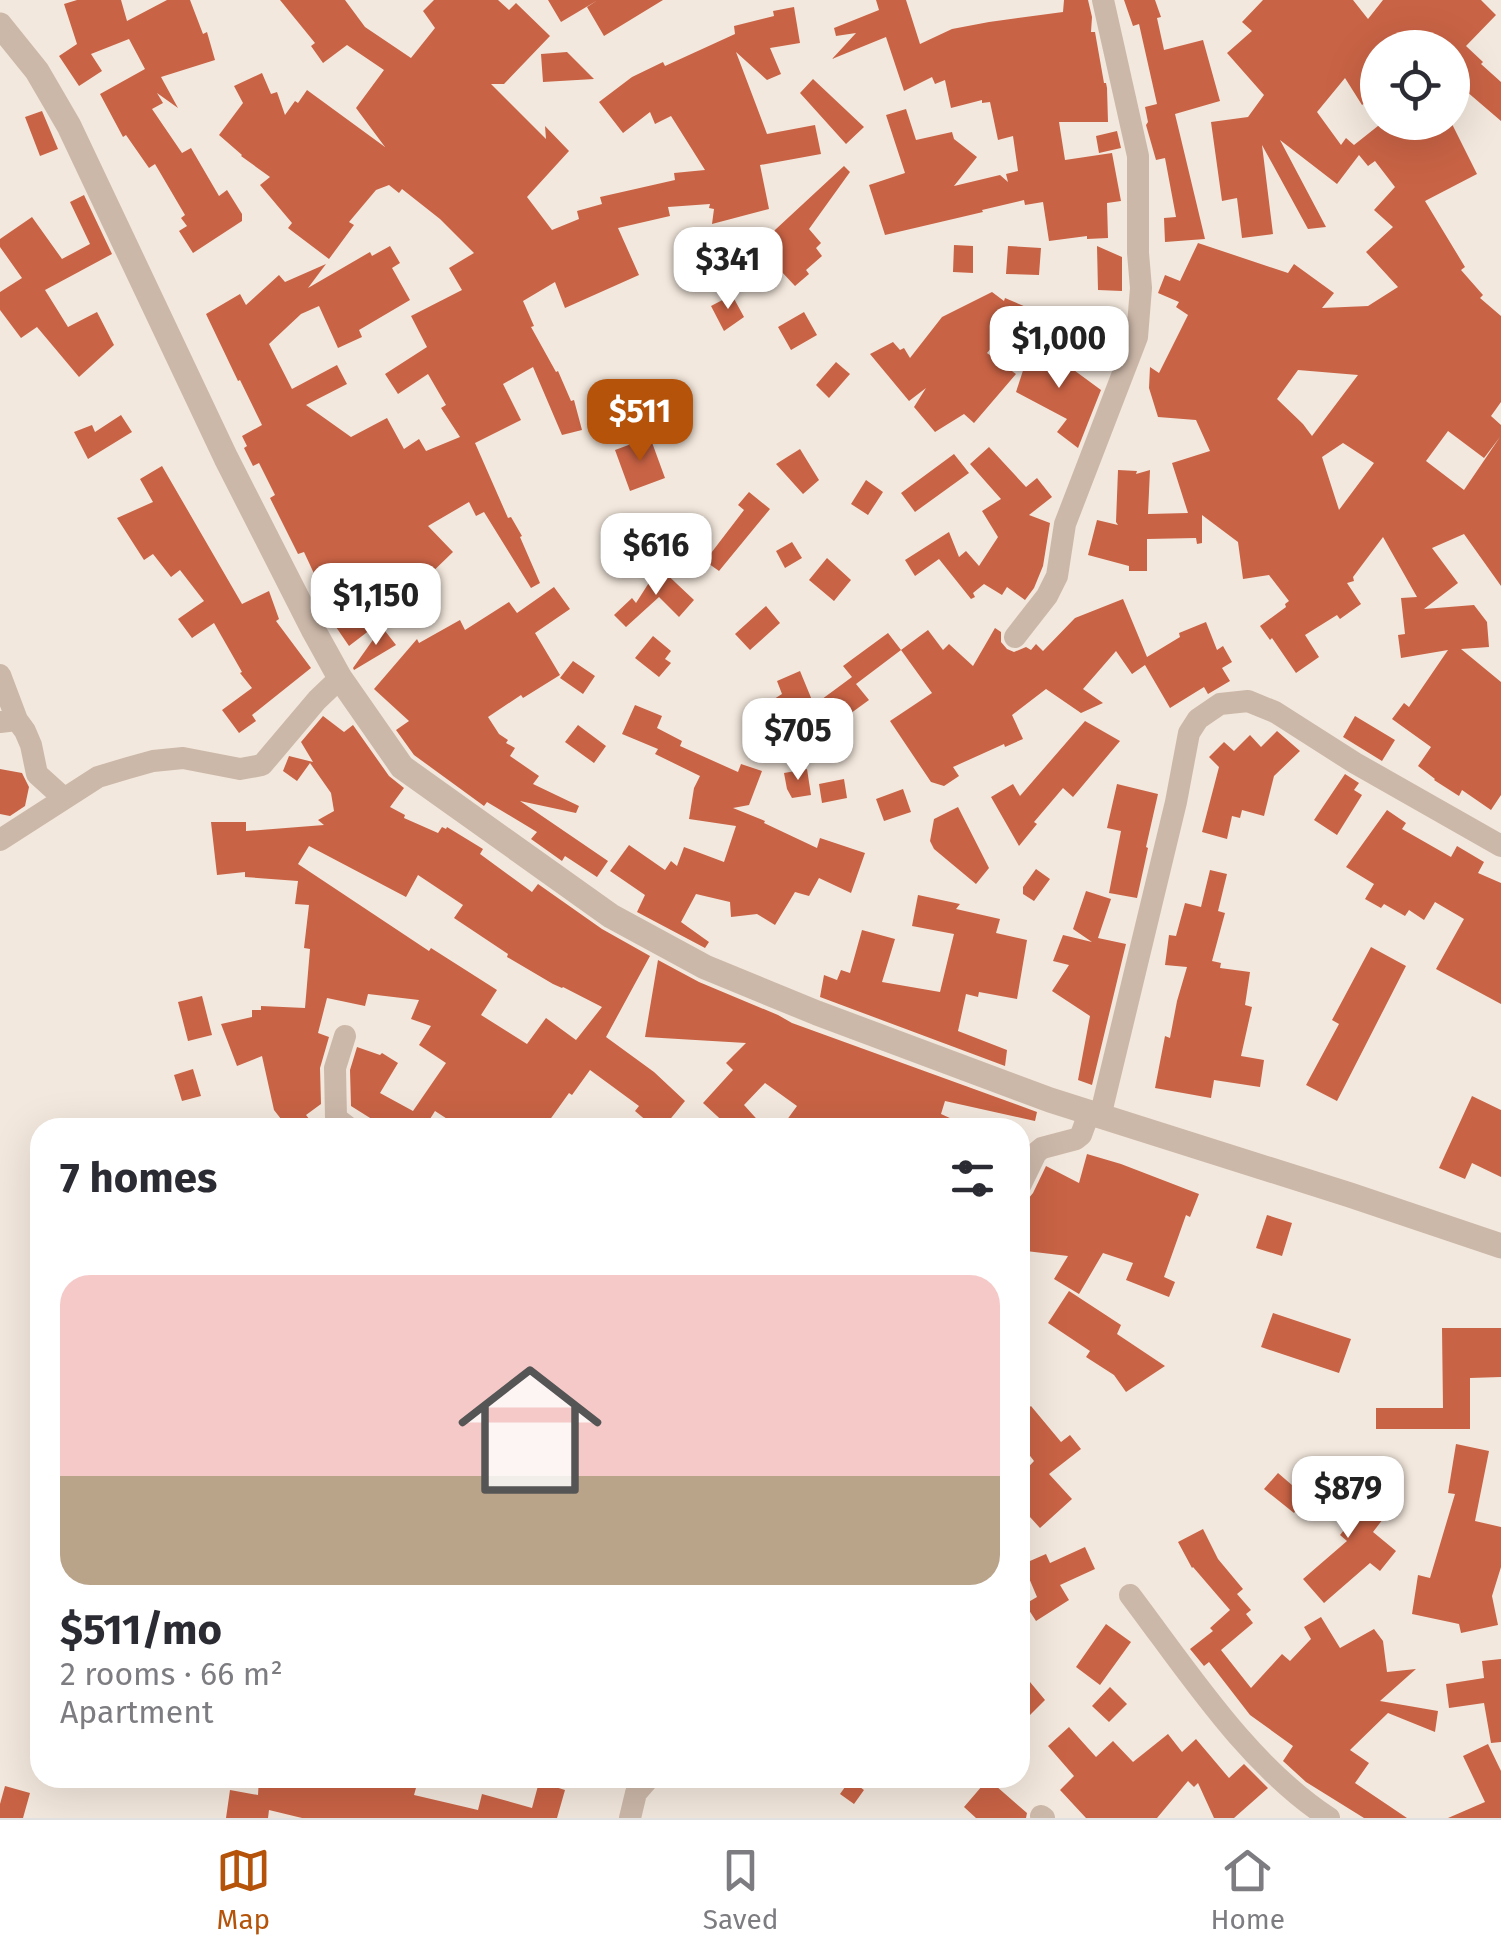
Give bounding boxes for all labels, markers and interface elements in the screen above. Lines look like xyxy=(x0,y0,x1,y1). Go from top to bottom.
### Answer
map controls xyxy=(1360,30,1470,140)
button: locate xyxy=(1360,30,1470,140)
pin: $341 xyxy=(669,227,787,312)
text: $341 xyxy=(696,240,760,278)
pin: $1,000 xyxy=(978,306,1140,391)
text: $1,000 xyxy=(1012,319,1106,357)
pin: $511 xyxy=(581,379,699,464)
text: $511 xyxy=(609,392,671,430)
pin: $616 xyxy=(597,513,715,598)
text: $616 xyxy=(623,526,689,564)
pin: $1,150 xyxy=(295,563,457,648)
text: $1,150 xyxy=(333,576,419,614)
pin: $705 xyxy=(739,698,857,783)
text: $705 xyxy=(764,711,832,749)
icon: filters xyxy=(945,1151,1000,1206)
text: 7 homes xyxy=(60,1153,217,1203)
icon: home xyxy=(440,1340,620,1520)
pin: $879 xyxy=(1289,1456,1407,1541)
text: $879 xyxy=(1314,1469,1382,1507)
text: $511/mo xyxy=(60,1605,222,1655)
text: 2 rooms · 66 m² xyxy=(60,1655,283,1693)
text: Apartment xyxy=(60,1693,214,1731)
tab: Map xyxy=(216,1843,271,1936)
tab: Saved xyxy=(703,1843,779,1936)
tab: Home xyxy=(1210,1843,1285,1936)

